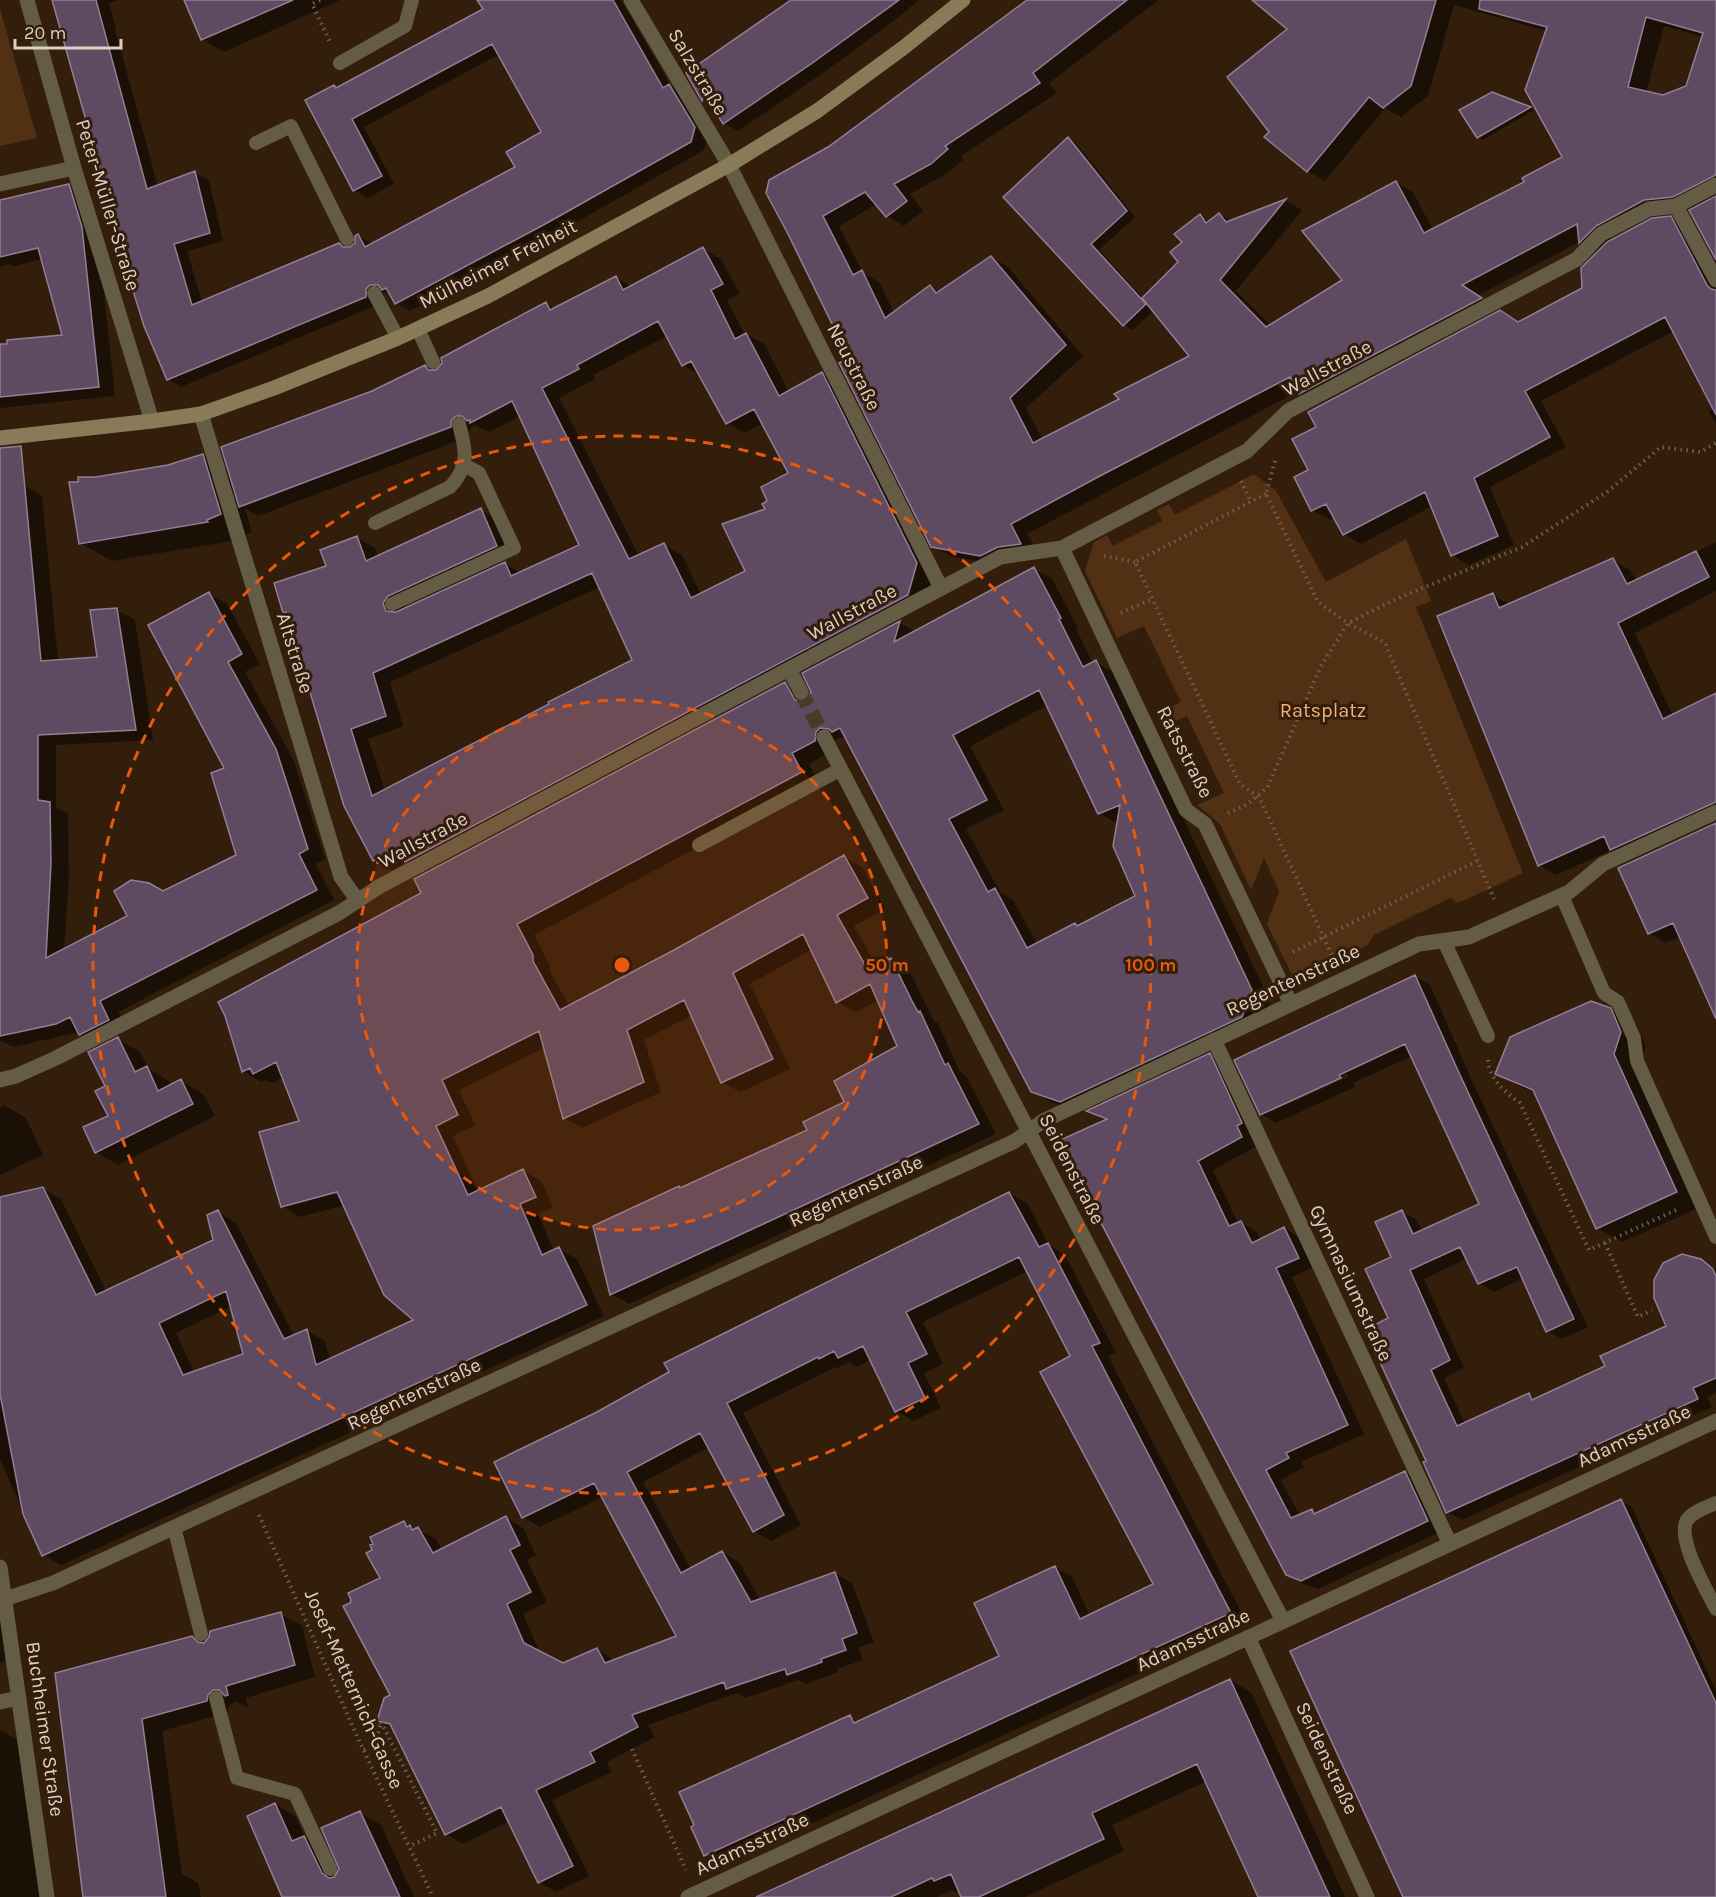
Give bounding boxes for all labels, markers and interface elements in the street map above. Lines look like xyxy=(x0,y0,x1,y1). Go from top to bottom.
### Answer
scale bar xyxy=(15,12,122,50)
text: 20 m xyxy=(24,22,66,44)
street label: Salzstraße xyxy=(663,25,733,119)
street label: Peter-Müller-Straße xyxy=(71,116,145,294)
street label: Mülheimer Freiheit xyxy=(415,214,581,314)
street label: Neustraße xyxy=(822,320,886,414)
street label: Wallstraße xyxy=(1278,335,1376,401)
street label: Wallstraße xyxy=(803,579,901,645)
street label: Altstraße xyxy=(272,610,318,696)
park label: Ratsplatz xyxy=(1280,699,1366,722)
street label: Ratsstraße xyxy=(1152,702,1218,802)
street label: Wallstraße xyxy=(374,807,472,873)
street label: Regentenstraße xyxy=(1223,939,1363,1021)
text: 50 m xyxy=(865,954,909,976)
text: 100 m xyxy=(1126,954,1176,976)
centre of rings xyxy=(612,955,632,975)
street label: Seidenstraße xyxy=(1034,1110,1110,1228)
street label: Regentenstraße xyxy=(786,1150,926,1232)
street label: Gymnasiumstraße xyxy=(1305,1201,1397,1365)
street label: Regentenstraße xyxy=(344,1353,484,1435)
street label: Adamsstraße xyxy=(1574,1400,1694,1472)
street label: Josef-Metternich-Gasse xyxy=(300,1586,408,1792)
street label: Adamsstraße xyxy=(1133,1604,1253,1676)
street label: Buchheimer Straße xyxy=(21,1640,69,1818)
street label: Seidenstraße xyxy=(1291,1698,1363,1818)
street label: Adamsstraße xyxy=(692,1808,812,1880)

